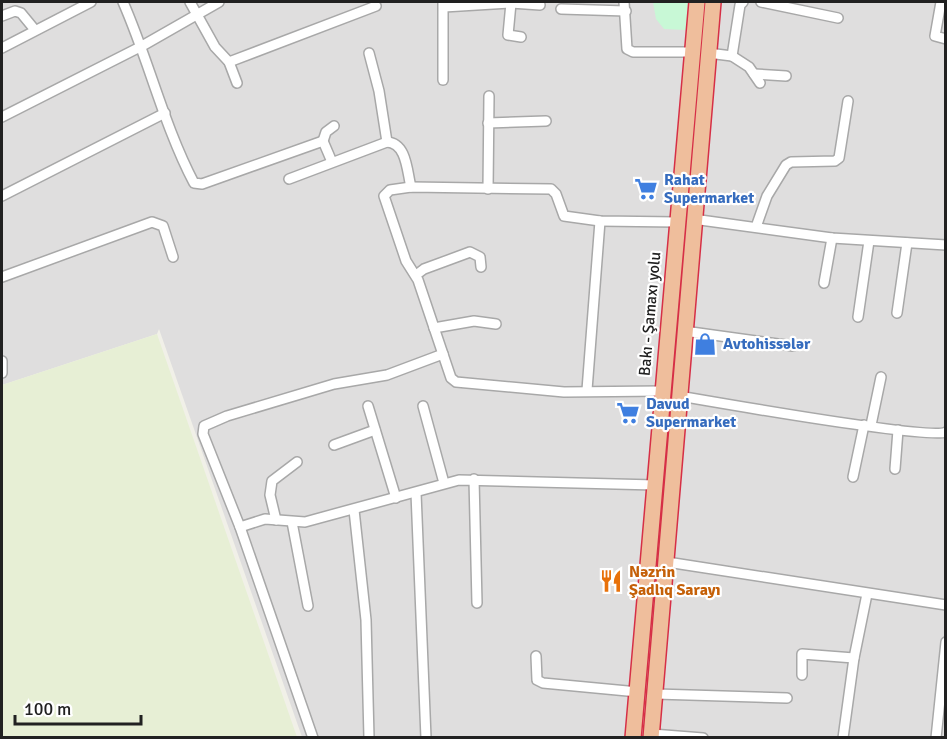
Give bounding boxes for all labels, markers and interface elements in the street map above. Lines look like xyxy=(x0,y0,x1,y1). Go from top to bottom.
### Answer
place label: Rahat Supermarket xyxy=(664,170,754,208)
supermarket icon: Rahat Supermarket xyxy=(633,176,659,202)
street label: Bakı - Şamaxı yolu xyxy=(635,251,665,377)
shop icon: Avtohissələr xyxy=(692,331,718,357)
place label: Avtohissələr xyxy=(723,334,811,354)
place label: Davud Supermarket xyxy=(646,394,736,432)
supermarket icon: Davud Supermarket xyxy=(615,400,641,426)
place label: Nəzrin Şadlıq Sarayı xyxy=(629,562,721,600)
restaurant icon: Nəzrin Şadlıq Sarayı xyxy=(598,568,624,594)
scale bar xyxy=(15,688,141,726)
text: 100 m xyxy=(24,698,71,720)

